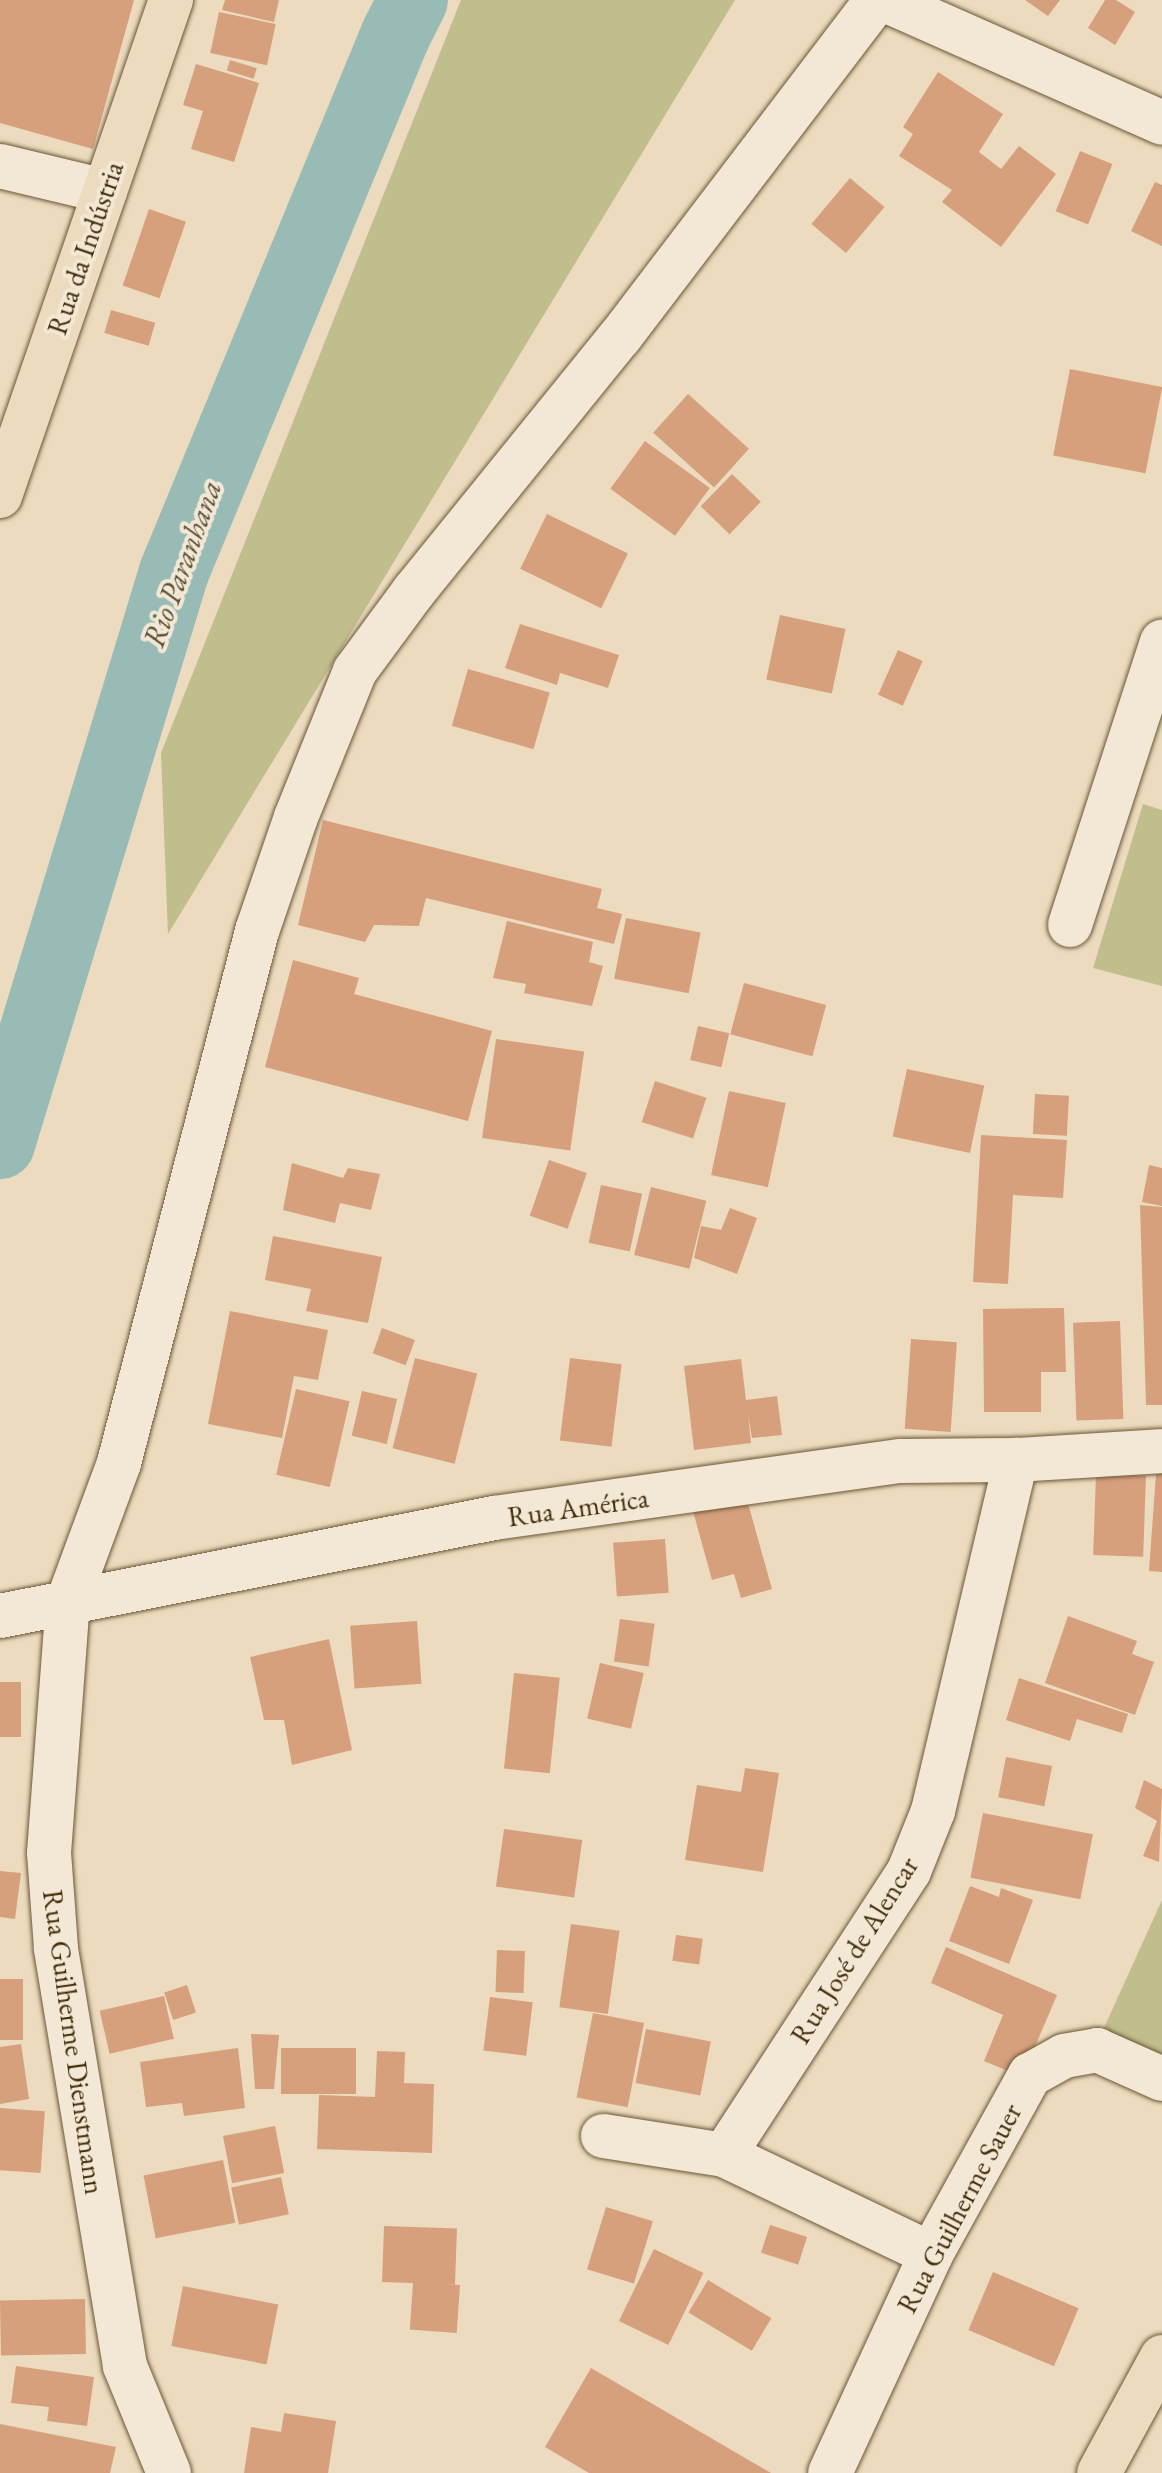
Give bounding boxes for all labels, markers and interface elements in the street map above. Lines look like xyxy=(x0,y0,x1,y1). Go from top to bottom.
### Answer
street label: Rua da Indústria xyxy=(40,157,130,339)
water label: Rio Paranhana xyxy=(136,476,230,652)
street label: Rua América xyxy=(505,1480,651,1534)
street label: Rua José de Alencar xyxy=(783,1850,925,2050)
street label: Rua Guilherme Dienstmann xyxy=(36,1888,112,2196)
street label: Rua Guilherme Sauer xyxy=(890,2097,1028,2319)

